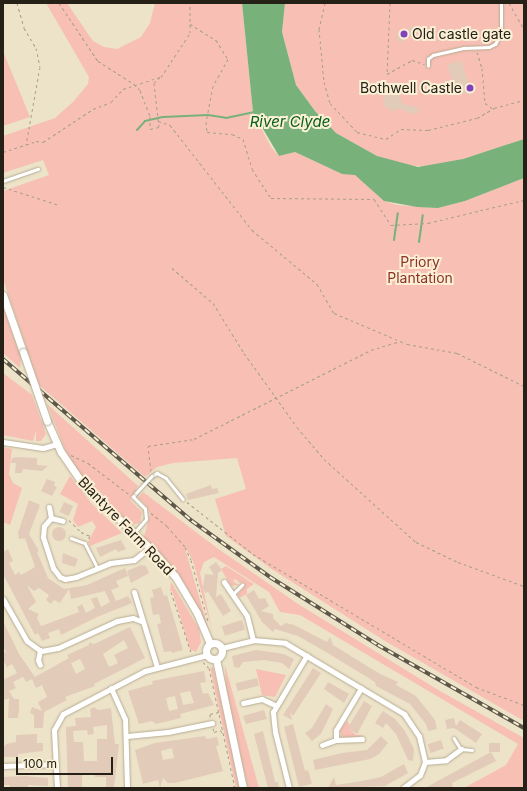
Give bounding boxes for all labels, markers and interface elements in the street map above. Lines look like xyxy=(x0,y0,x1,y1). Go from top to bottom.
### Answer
place label: Old castle gate xyxy=(412,26,511,42)
marker: Old castle gate xyxy=(399,29,409,39)
place label: Bothwell Castle xyxy=(360,80,462,96)
marker: Bothwell Castle xyxy=(465,83,475,93)
water label: River Clyde xyxy=(250,113,330,131)
park label: Priory Plantation xyxy=(387,254,453,286)
street label: Blantyre Farm Road xyxy=(75,473,177,579)
scale bar xyxy=(18,749,115,775)
text: 100 m xyxy=(23,756,57,771)

